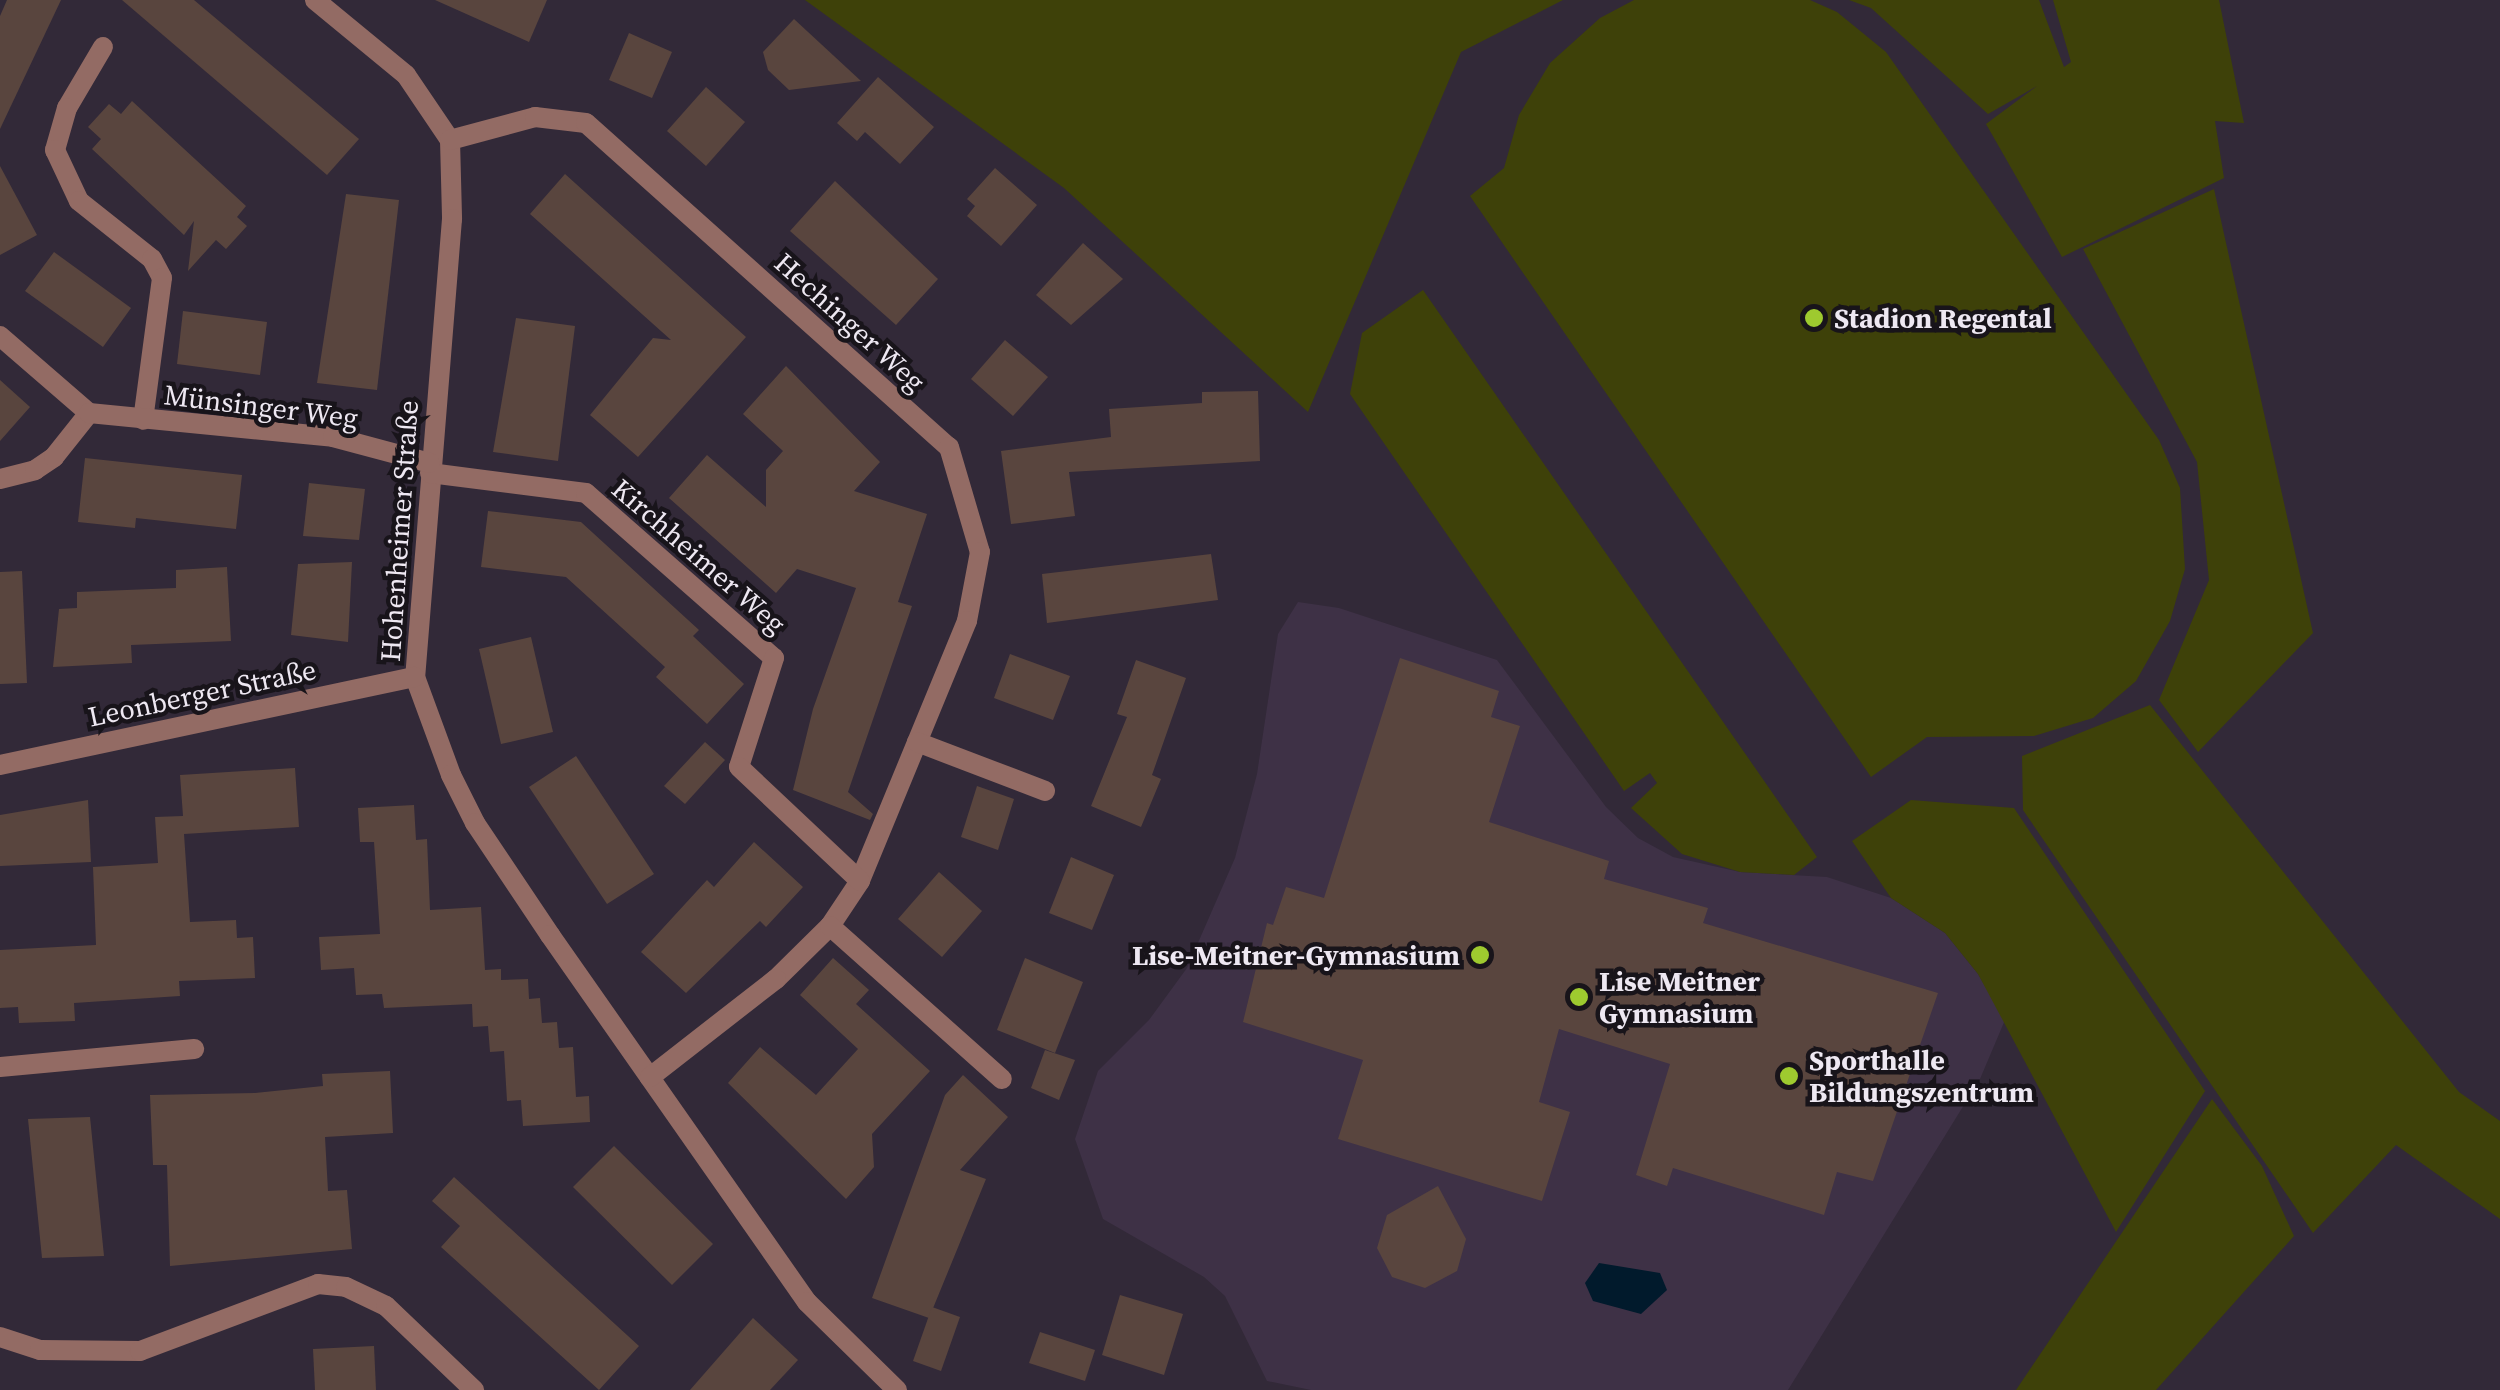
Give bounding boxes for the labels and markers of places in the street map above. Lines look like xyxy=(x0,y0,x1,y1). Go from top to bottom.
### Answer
place label: Stadion Regental xyxy=(1834,301,2052,335)
marker: Stadion Regental xyxy=(1803,307,1825,329)
place label: Lise-Meitner-Gymnasium xyxy=(1132,938,1460,972)
marker: Lise-Meitner-Gymnasium xyxy=(1469,944,1491,966)
place label: Lise Meitner Gymnasium xyxy=(1599,964,1760,1030)
marker: Lise Meitner Gymnasium xyxy=(1568,986,1590,1008)
place label: Sporthalle Bildungszentrum xyxy=(1809,1043,2034,1109)
marker: Sporthalle Bildungszentrum xyxy=(1778,1065,1800,1087)

